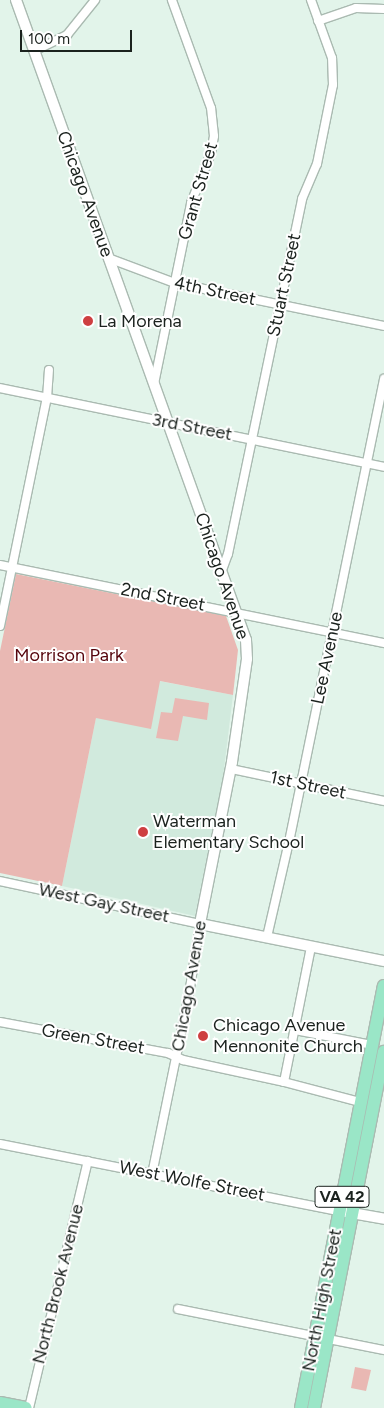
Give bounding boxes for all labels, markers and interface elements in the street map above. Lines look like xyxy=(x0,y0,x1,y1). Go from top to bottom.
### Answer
scale bar xyxy=(22,20,135,52)
text: 100 m xyxy=(28,30,70,48)
street label: Chicago Avenue xyxy=(52,128,118,260)
street label: Grant Street xyxy=(174,140,222,242)
street label: Stuart Street xyxy=(263,231,305,339)
street label: 4th Street xyxy=(172,272,258,310)
place label: La Morena xyxy=(98,310,182,332)
marker: La Morena xyxy=(82,315,94,327)
street label: 3rd Street xyxy=(150,409,234,445)
street label: Chicago Avenue xyxy=(190,510,254,642)
street label: 2nd Street xyxy=(119,578,207,616)
street label: Lee Avenue xyxy=(307,610,347,706)
park label: Morrison Park xyxy=(14,644,124,666)
street label: 1st Street xyxy=(268,766,348,804)
place label: Waterman Elementary School xyxy=(153,811,304,854)
marker: Waterman Elementary School xyxy=(137,826,149,838)
street label: West Gay Street xyxy=(37,879,171,927)
street label: Chicago Avenue xyxy=(167,919,211,1053)
place label: Chicago Avenue Mennonite Church xyxy=(213,1015,363,1058)
street label: Green Street xyxy=(40,1019,146,1059)
marker: Chicago Avenue Mennonite Church xyxy=(197,1030,209,1042)
street label: West Wolfe Street xyxy=(117,1156,267,1206)
road number: VA 42 xyxy=(314,1184,370,1210)
street label: North Brook Avenue xyxy=(28,1202,88,1366)
street label: North High Street xyxy=(298,1227,346,1373)

